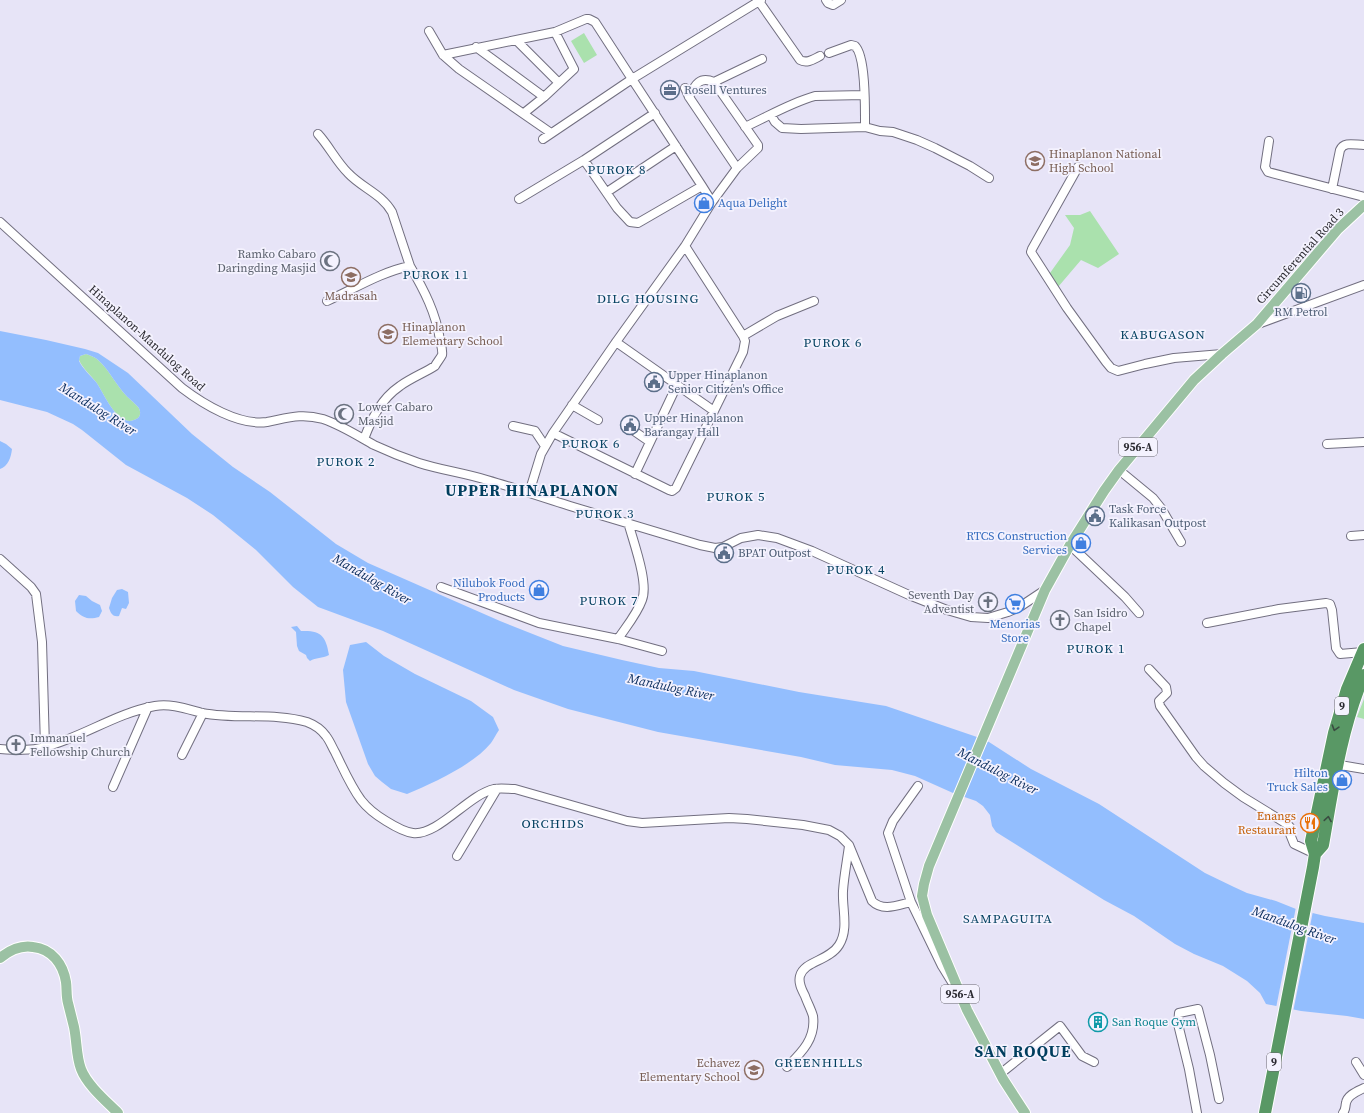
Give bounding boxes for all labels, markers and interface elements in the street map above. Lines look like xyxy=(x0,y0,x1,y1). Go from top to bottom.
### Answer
office icon: Rosell Ventures xyxy=(659,79,681,101)
place label: Rosell Ventures xyxy=(684,82,767,98)
place label: Hinaplanon National High School xyxy=(1049,146,1162,176)
school or university icon: Hinaplanon National High School xyxy=(1024,150,1046,172)
district label: PUROK 8 xyxy=(588,161,646,178)
shop icon: Aqua Delight xyxy=(693,192,715,214)
place label: Aqua Delight xyxy=(718,195,787,211)
street label: Circumferential Road 3 xyxy=(1253,204,1347,308)
place label: Ramko Cabaro Daringding Masjid xyxy=(217,246,316,276)
mosque icon: Ramko Cabaro Daringding Masjid xyxy=(319,250,341,272)
school or university icon: Madrasah xyxy=(340,266,362,288)
district label: PUROK 11 xyxy=(403,266,469,283)
street label: Hinaplanon-Mandulog Road xyxy=(85,281,209,395)
fuel station icon: RM Petrol xyxy=(1290,282,1312,304)
place label: Madrasah xyxy=(324,288,378,304)
district label: DILG HOUSING xyxy=(597,290,699,307)
place label: RM Petrol xyxy=(1274,304,1328,320)
place label: Hinaplanon Elementary School xyxy=(402,319,503,349)
school or university icon: Hinaplanon Elementary School xyxy=(377,323,399,345)
district label: KABUGASON xyxy=(1120,326,1206,343)
district label: PUROK 6 xyxy=(804,334,862,351)
place label: Upper Hinaplanon Senior Citizen's Office xyxy=(668,367,784,397)
public building icon: Upper Hinaplanon Senior Citizen's Office xyxy=(643,371,665,393)
water label: Mandulog River xyxy=(55,378,140,440)
place label: Lower Cabaro Masjid xyxy=(358,399,433,429)
mosque icon: Lower Cabaro Masjid xyxy=(333,403,355,425)
place label: Upper Hinaplanon Barangay Hall xyxy=(644,410,744,440)
public building icon: Upper Hinaplanon Barangay Hall xyxy=(619,414,641,436)
district label: PUROK 6 xyxy=(562,435,620,452)
road number: 956-A xyxy=(1119,438,1157,456)
district label: PUROK 2 xyxy=(317,453,375,470)
district label: UPPER HINAPLANON xyxy=(445,479,619,501)
district label: PUROK 5 xyxy=(707,488,765,505)
place label: Task Force Kalikasan Outpost xyxy=(1109,501,1206,531)
district label: PUROK 3 xyxy=(576,505,634,522)
public building icon: Task Force Kalikasan Outpost xyxy=(1084,505,1106,527)
place label: RTCS Construction Services xyxy=(966,528,1067,558)
shop icon: RTCS Construction Services xyxy=(1070,532,1092,554)
public building icon: BPAT Outpost xyxy=(713,542,735,564)
place label: BPAT Outpost xyxy=(738,545,811,561)
water label: Mandulog River xyxy=(329,549,415,609)
district label: PUROK 4 xyxy=(827,561,885,578)
place label: Nilubok Food Products xyxy=(453,575,525,605)
shop icon: Nilubok Food Products xyxy=(528,579,550,601)
place label: Seventh Day Adventist xyxy=(908,587,975,617)
church icon: Seventh Day Adventist xyxy=(977,591,999,613)
district label: PUROK 7 xyxy=(580,592,638,609)
supermarket icon: Menorias Store xyxy=(1004,593,1026,615)
place label: San Isidro Chapel xyxy=(1074,605,1128,635)
church icon: San Isidro Chapel xyxy=(1049,609,1071,631)
place label: Menorias Store xyxy=(990,616,1040,646)
district label: PUROK 1 xyxy=(1067,640,1125,657)
water label: Mandulog River xyxy=(625,669,717,705)
road number: 9 xyxy=(1335,697,1349,715)
one-way arrow xyxy=(1331,724,1340,731)
place label: Immanuel Fellowship Church xyxy=(30,730,130,760)
church icon: Immanuel Fellowship Church xyxy=(5,734,27,756)
water label: Mandulog River xyxy=(954,743,1042,799)
place label: Hilton Truck Sales xyxy=(1267,765,1328,795)
shop icon: Hilton Truck Sales xyxy=(1331,769,1353,791)
place label: Enangs Restaurant xyxy=(1238,808,1296,838)
restaurant icon: Enangs Restaurant xyxy=(1299,812,1321,834)
district label: ORCHIDS xyxy=(521,815,585,832)
one-way arrow xyxy=(1323,816,1332,822)
water label: Mandulog River xyxy=(1249,902,1339,948)
district label: SAMPAGUITA xyxy=(963,910,1053,927)
road number: 956-A xyxy=(941,985,979,1003)
building icon: San Roque Gym xyxy=(1087,1011,1109,1033)
place label: San Roque Gym xyxy=(1112,1014,1196,1030)
district label: SAN ROQUE xyxy=(974,1040,1072,1062)
road number: 9 xyxy=(1267,1053,1281,1071)
district label: GREENHILLS xyxy=(774,1054,864,1071)
place label: Echavez Elementary School xyxy=(639,1055,741,1085)
school or university icon: Echavez Elementary School xyxy=(743,1059,765,1081)

